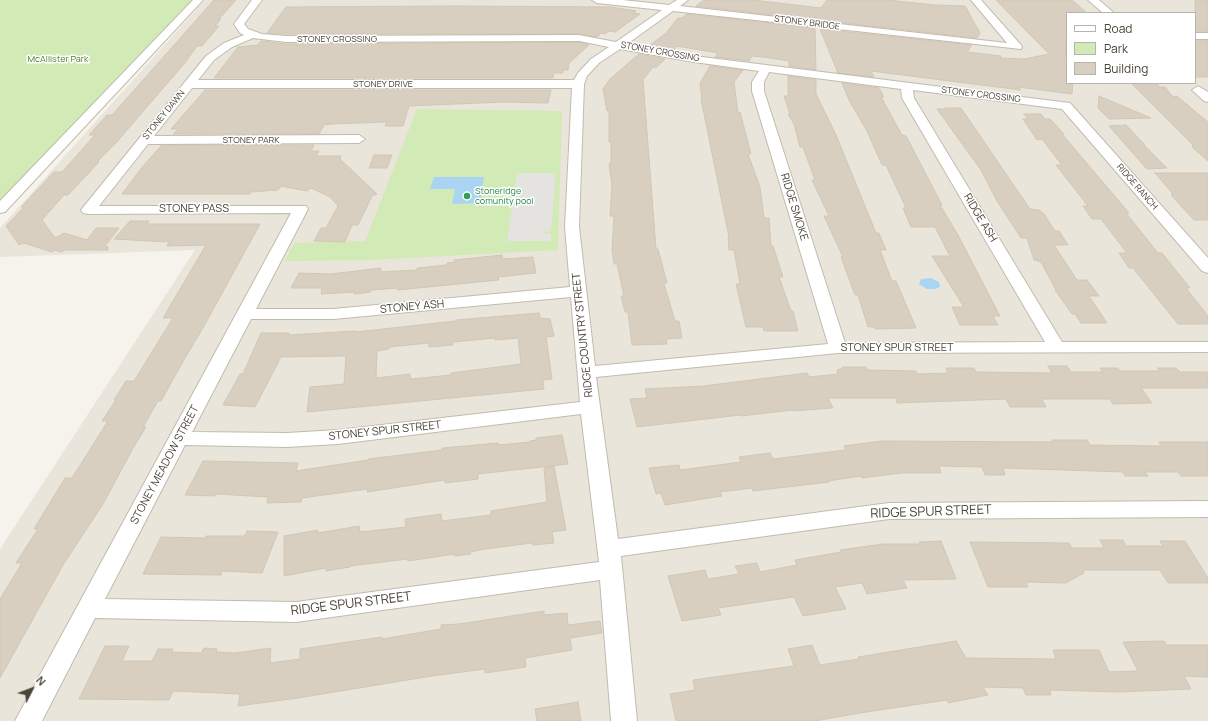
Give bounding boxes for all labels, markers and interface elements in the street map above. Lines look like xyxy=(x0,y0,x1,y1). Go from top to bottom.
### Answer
legend xyxy=(1066,12,1196,84)
street label: STONEY BRIDGE xyxy=(773,14,841,32)
text: Road xyxy=(1104,20,1132,37)
street label: STONEY CROSSING xyxy=(297,34,377,44)
street label: STONEY CROSSING xyxy=(620,40,700,64)
text: Park xyxy=(1104,40,1128,57)
park label: McAllister Park xyxy=(28,54,88,64)
text: Building xyxy=(1104,60,1148,77)
street label: STONEY DRIVE xyxy=(353,79,413,89)
street label: STONEY CROSSING xyxy=(941,85,1021,105)
street label: STONEY DAWN xyxy=(141,88,187,142)
street label: STONEY PARK xyxy=(222,135,280,145)
street label: RIDGE RANCH xyxy=(1114,162,1160,212)
street label: RIDGE SMOKE xyxy=(777,172,811,242)
place label: Stoneridge comunity pool xyxy=(475,186,534,207)
marker: Stoneridge comunity pool xyxy=(462,191,472,201)
street label: RIDGE ASH xyxy=(960,191,1000,245)
street label: STONEY PASS xyxy=(159,202,229,216)
street label: RIDGE COUNTRY STREET xyxy=(570,272,596,398)
street label: STONEY ASH xyxy=(379,298,445,316)
street label: STONEY SPUR STREET xyxy=(840,341,954,355)
street label: STONEY MEADOW STREET xyxy=(128,403,202,527)
street label: STONEY SPUR STREET xyxy=(328,419,442,443)
street label: RIDGE SPUR STREET xyxy=(870,502,992,522)
street label: RIDGE SPUR STREET xyxy=(290,589,412,619)
north arrow xyxy=(12,669,52,709)
text: N xyxy=(33,673,50,689)

